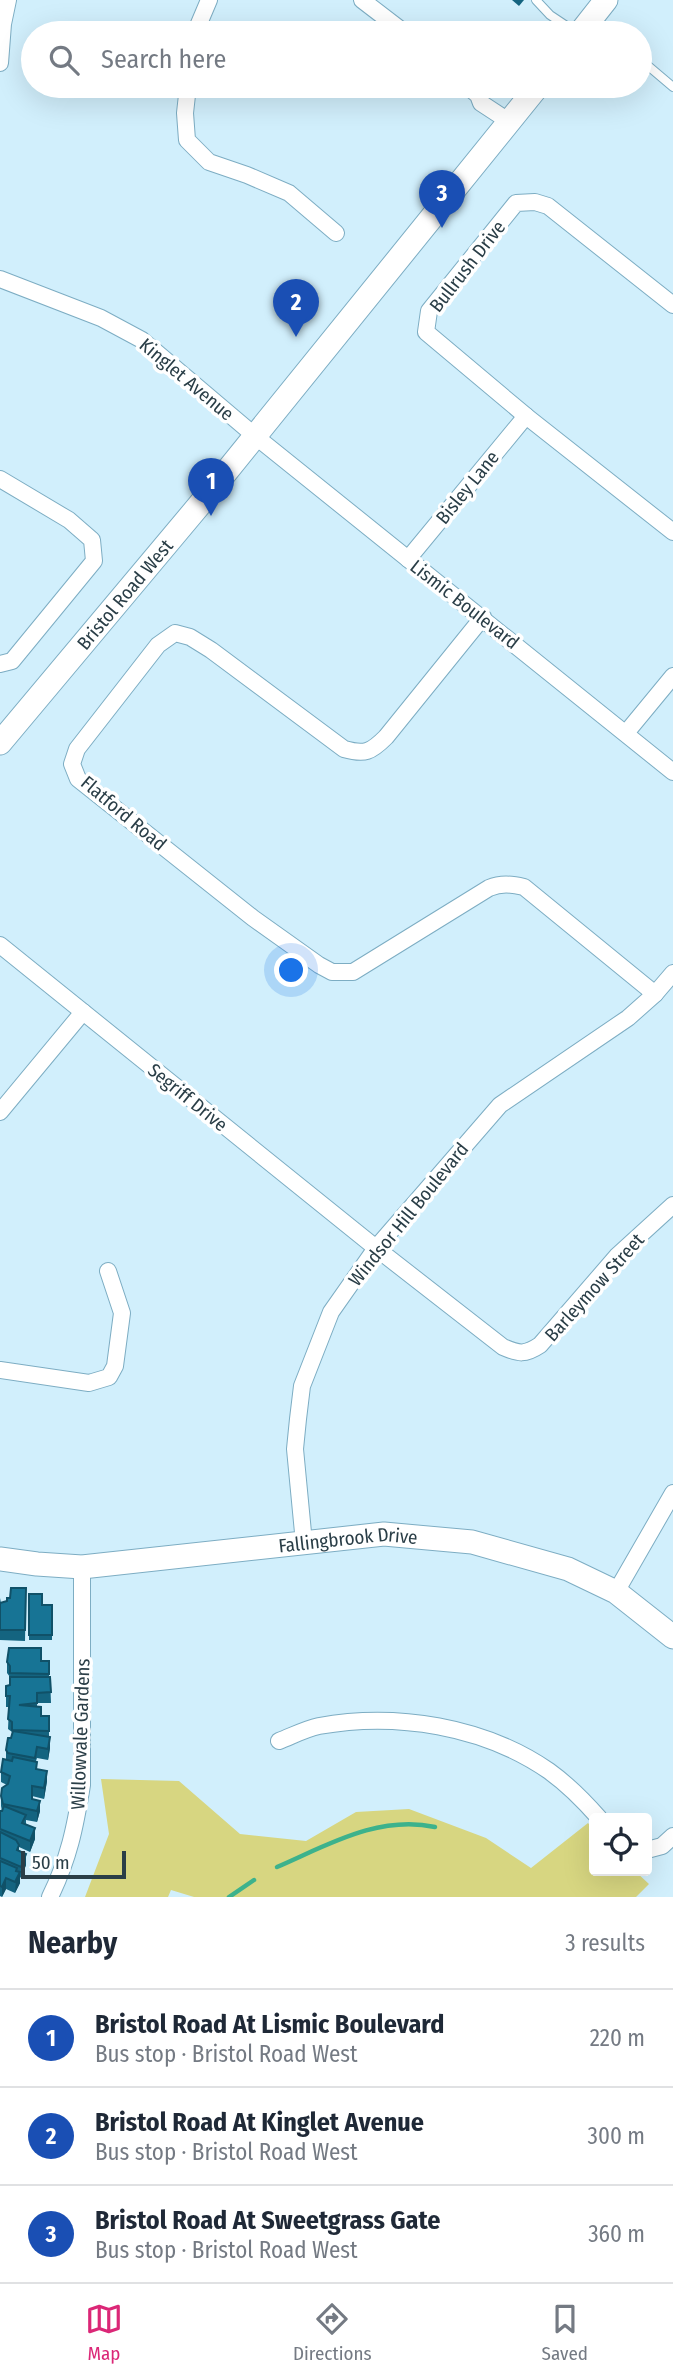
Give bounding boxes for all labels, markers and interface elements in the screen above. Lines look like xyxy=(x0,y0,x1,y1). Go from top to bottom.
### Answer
search box xyxy=(21,21,652,98)
icon: search xyxy=(45,41,83,79)
text: Search here xyxy=(101,44,226,75)
pin: 3 xyxy=(419,170,465,228)
street label: Bullrush Drive xyxy=(425,216,510,317)
pin: 2 xyxy=(273,279,319,337)
street label: Kinglet Avenue xyxy=(135,333,238,425)
street label: Bisley Lane xyxy=(431,446,504,529)
pin: 1 xyxy=(188,458,234,516)
street label: Bristol Road West xyxy=(72,534,178,655)
street label: Lismic Boulevard xyxy=(406,555,524,654)
street label: Flatford Road xyxy=(76,771,171,856)
your location xyxy=(274,953,308,987)
street label: Segriff Drive xyxy=(143,1058,232,1136)
street label: Windsor Hill Boulevard xyxy=(344,1138,473,1291)
street label: Barleymow Street xyxy=(540,1228,649,1346)
street label: Fallingbrook Drive xyxy=(277,1523,419,1557)
street label: Willowvale Gardens xyxy=(66,1658,95,1810)
map controls xyxy=(589,1813,652,1876)
button: locate xyxy=(589,1813,652,1876)
scale bar xyxy=(21,1848,126,1880)
text: 50 m xyxy=(32,1851,70,1874)
text: Nearby xyxy=(28,1925,117,1961)
text: 3 results xyxy=(565,1929,645,1957)
text: Bristol Road At Lismic Boulevard xyxy=(95,2009,444,2040)
text: 1 xyxy=(46,2024,56,2052)
text: 220 m xyxy=(590,2024,645,2052)
text: Bus stop · Bristol Road West xyxy=(95,2040,358,2068)
text: Bristol Road At Kinglet Avenue xyxy=(95,2107,424,2138)
text: 2 xyxy=(46,2122,56,2150)
text: 300 m xyxy=(588,2122,645,2150)
text: Bus stop · Bristol Road West xyxy=(95,2138,358,2166)
text: Bristol Road At Sweetgrass Gate xyxy=(95,2205,440,2236)
text: 3 xyxy=(46,2220,56,2248)
text: 360 m xyxy=(588,2220,645,2248)
text: Bus stop · Bristol Road West xyxy=(95,2236,358,2264)
tab: Map xyxy=(85,2300,123,2365)
tab: Directions xyxy=(293,2300,372,2365)
tab: Saved xyxy=(542,2300,588,2365)

